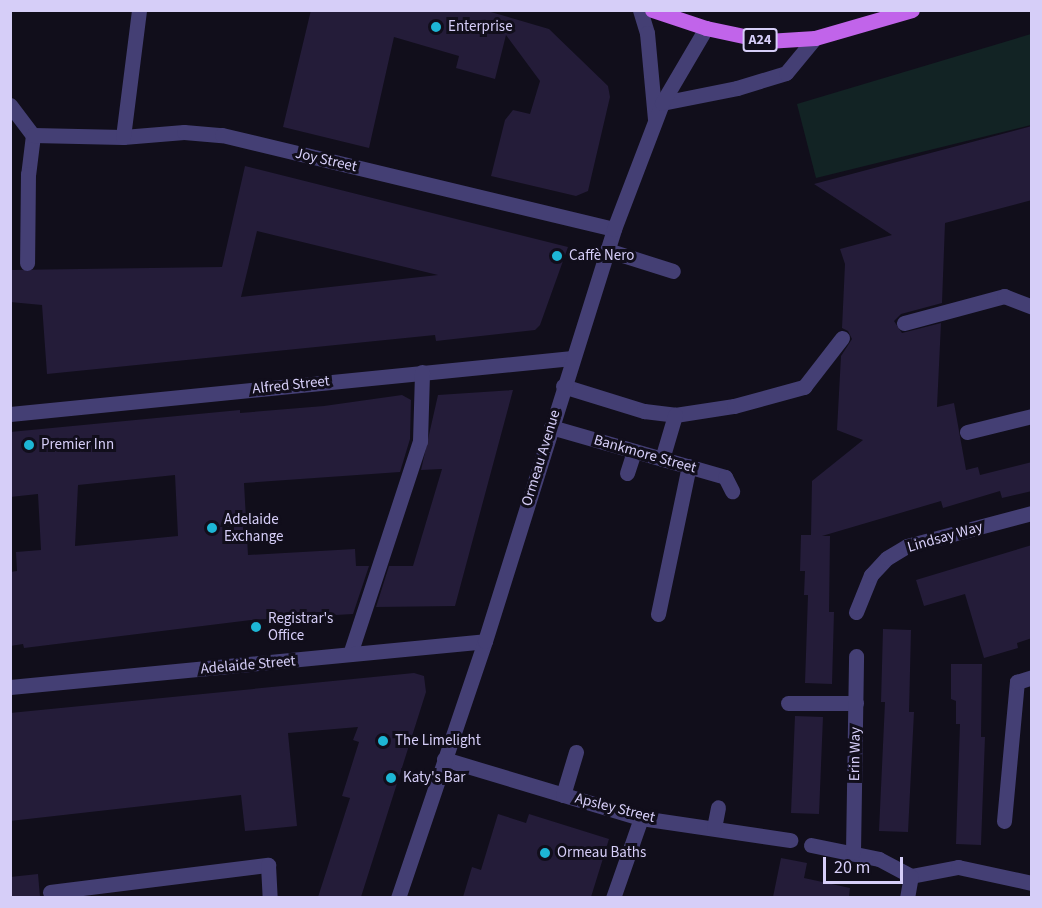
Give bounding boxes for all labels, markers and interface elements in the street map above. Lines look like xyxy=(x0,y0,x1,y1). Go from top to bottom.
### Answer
place label: Enterprise xyxy=(448,18,513,36)
marker: Enterprise xyxy=(429,20,443,34)
road number: A24 xyxy=(742,29,778,51)
street label: Joy Street xyxy=(293,144,359,176)
place label: Caffè Nero xyxy=(569,247,634,265)
marker: Caffè Nero xyxy=(550,249,564,263)
street label: Alfred Street xyxy=(251,372,331,398)
street label: Ormeau Avenue xyxy=(518,408,564,508)
street label: Bankmore Street xyxy=(592,431,698,477)
place label: Premier Inn xyxy=(41,436,114,454)
marker: Premier Inn xyxy=(22,438,36,452)
place label: Adelaide Exchange xyxy=(224,510,283,545)
street label: Lindsay Way xyxy=(905,518,985,556)
marker: Adelaide Exchange xyxy=(205,521,219,535)
place label: Registrar's Office xyxy=(268,609,333,644)
marker: Registrar's Office xyxy=(249,620,263,634)
street label: Adelaide Street xyxy=(200,652,296,678)
street label: Erin Way xyxy=(846,727,864,781)
place label: The Limelight xyxy=(395,732,481,750)
marker: The Limelight xyxy=(376,734,390,748)
place label: Katy's Bar xyxy=(403,769,465,787)
marker: Katy's Bar xyxy=(384,771,398,785)
street label: Apsley Street xyxy=(573,789,657,827)
place label: Ormeau Baths xyxy=(557,844,646,862)
scale bar xyxy=(826,845,906,883)
marker: Ormeau Baths xyxy=(538,846,552,860)
text: 20 m xyxy=(834,855,870,880)

